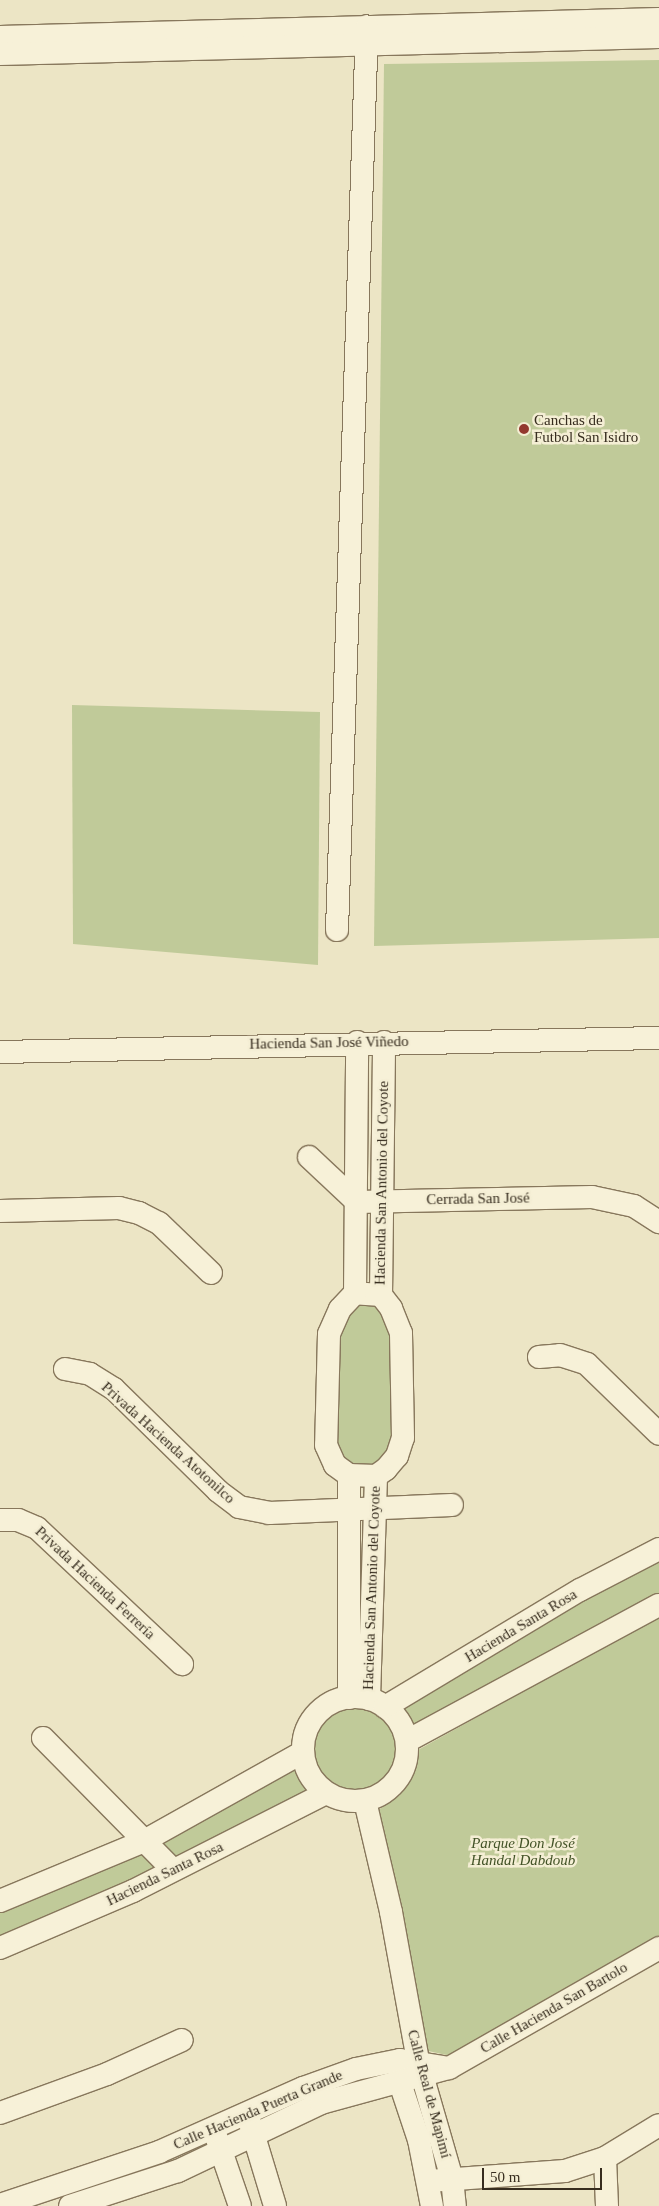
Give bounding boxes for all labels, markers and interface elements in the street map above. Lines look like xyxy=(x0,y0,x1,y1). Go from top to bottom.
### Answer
place label: Canchas de Futbol San Isidro xyxy=(534,411,638,446)
marker: Canchas de Futbol San Isidro xyxy=(518,423,530,435)
street label: Hacienda San José Viñedo xyxy=(249,1033,409,1053)
street label: Hacienda San Antonio del Coyote xyxy=(371,1080,393,1286)
street label: Cerrada San José xyxy=(426,1189,530,1209)
street label: Privada Hacienda Atotonilco xyxy=(97,1378,239,1508)
street label: Hacienda San Antonio del Coyote xyxy=(359,1485,385,1691)
street label: Privada Hacienda Ferrería xyxy=(31,1523,159,1643)
street label: Hacienda Santa Rosa xyxy=(462,1585,580,1667)
park label: Parque Don José Handal Dabdoub xyxy=(471,1834,575,1869)
street label: Hacienda Santa Rosa xyxy=(104,1838,226,1910)
street label: Calle Hacienda San Bartolo xyxy=(477,1958,631,2058)
street label: Calle Real de Mapimí xyxy=(403,2028,455,2160)
street label: Calle Hacienda Puerta Grande xyxy=(171,2066,345,2154)
scale bar xyxy=(484,2158,604,2190)
text: 50 m xyxy=(490,2169,520,2185)

